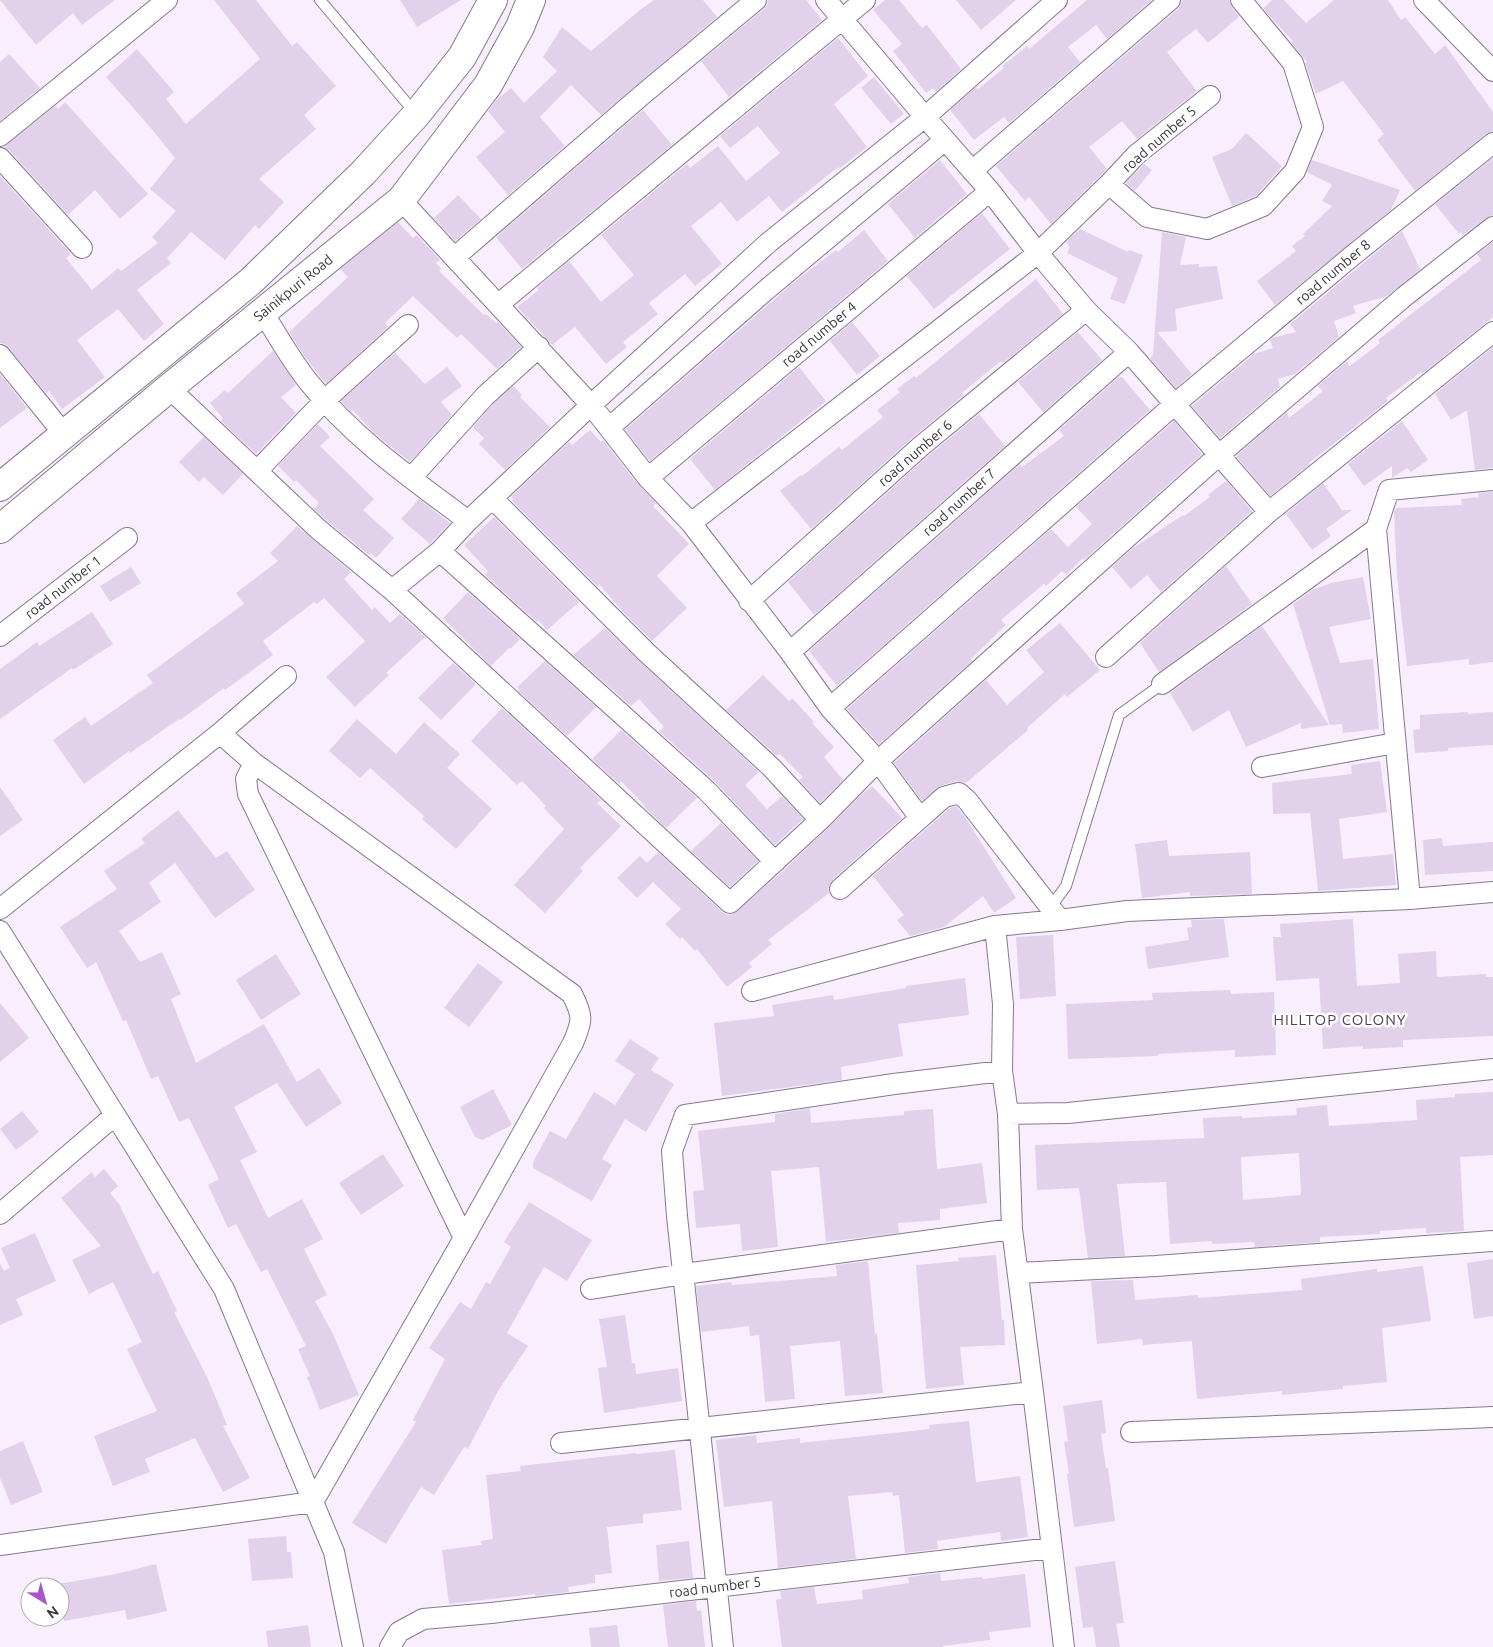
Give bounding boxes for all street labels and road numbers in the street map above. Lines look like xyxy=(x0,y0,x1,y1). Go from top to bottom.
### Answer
street label: road number 5 xyxy=(1119,103,1199,175)
street label: road number 8 xyxy=(1292,236,1374,308)
street label: Sainikpuri Road xyxy=(250,251,336,325)
street label: road number 4 xyxy=(778,298,860,370)
street label: road number 6 xyxy=(875,417,955,489)
street label: road number 7 xyxy=(919,465,999,539)
street label: road number 1 xyxy=(22,552,104,622)
street label: road number 5 xyxy=(668,1573,762,1601)

